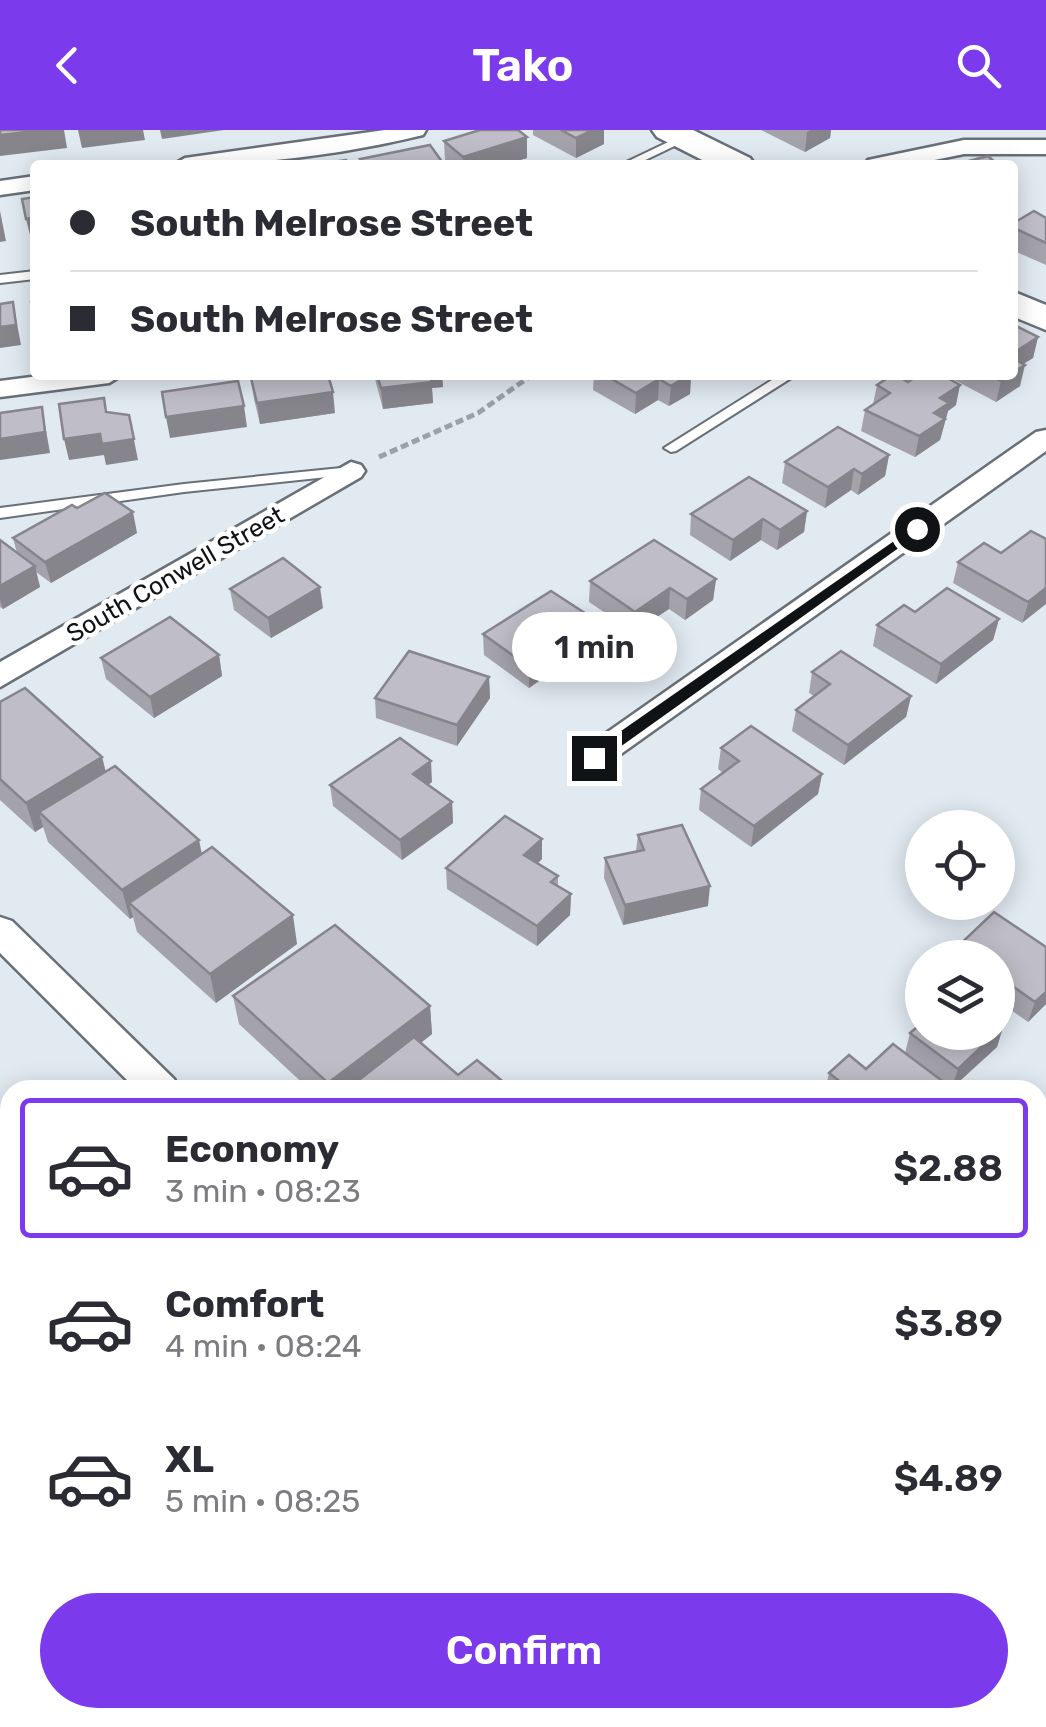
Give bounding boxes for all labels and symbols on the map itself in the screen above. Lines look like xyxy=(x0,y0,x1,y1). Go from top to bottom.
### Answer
street label: South Conwell Street xyxy=(61,500,289,649)
route start xyxy=(895,507,940,552)
callout: 1 min xyxy=(512,613,676,683)
route end xyxy=(572,736,617,781)

